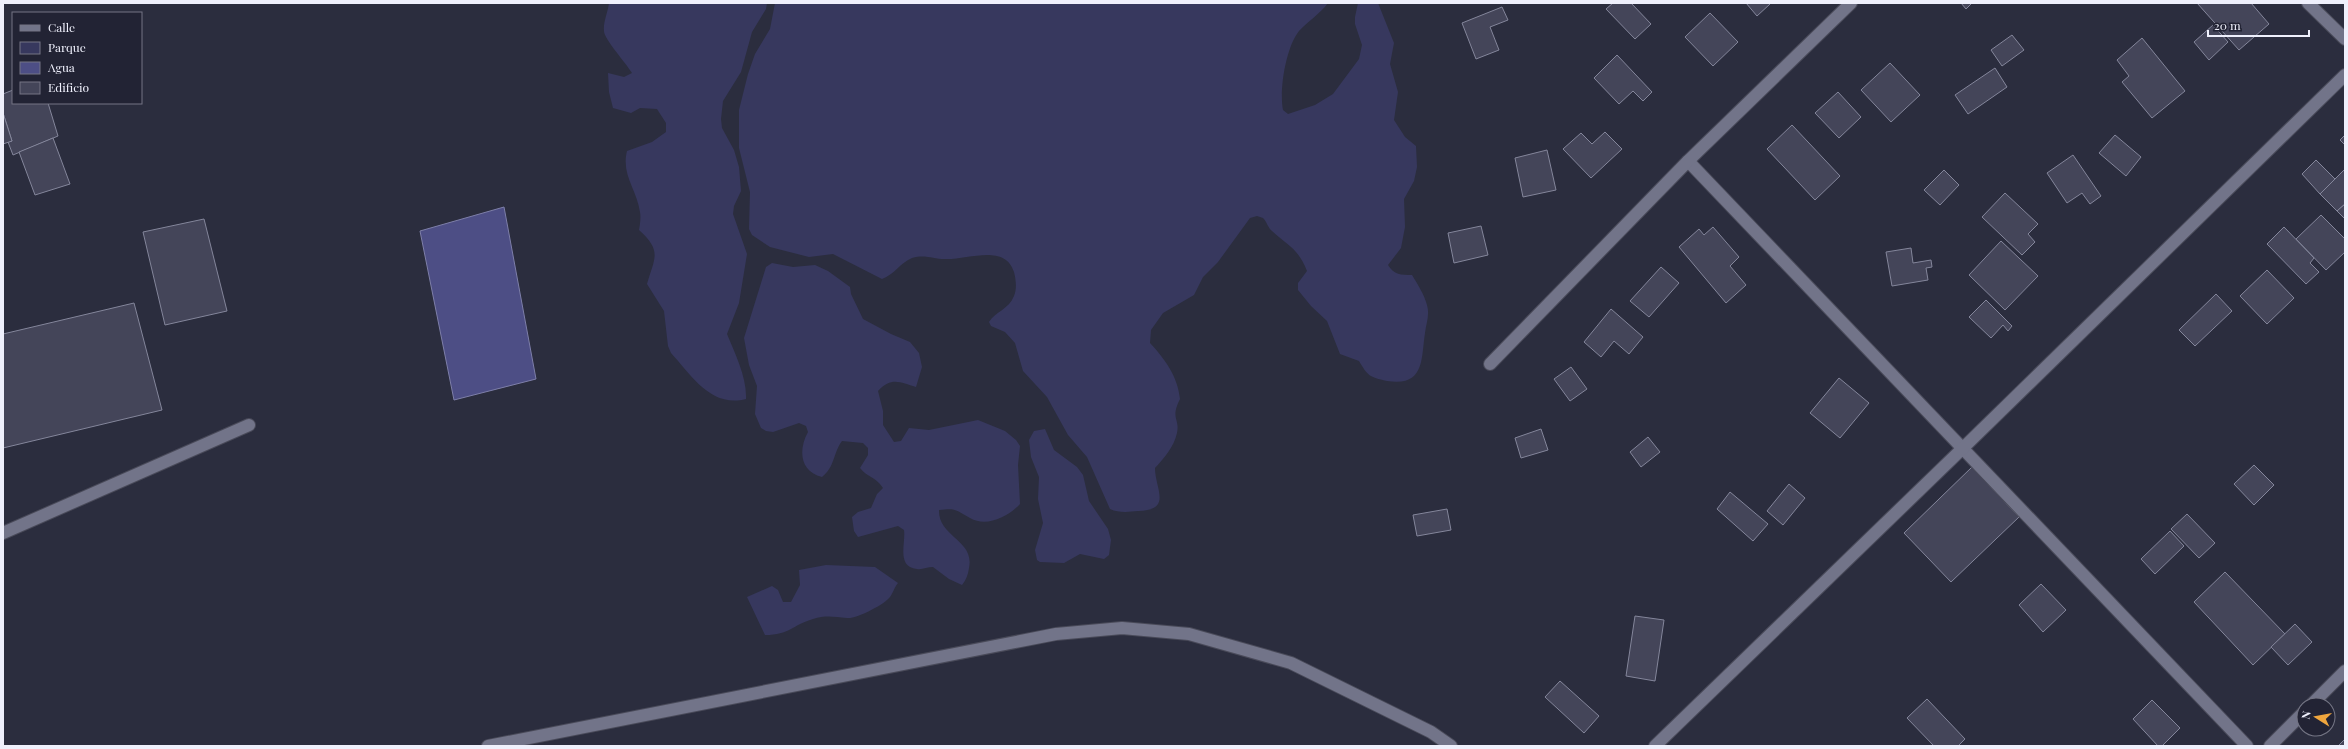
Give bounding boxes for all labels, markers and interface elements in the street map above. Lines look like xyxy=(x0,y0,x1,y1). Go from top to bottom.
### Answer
legend xyxy=(12,12,142,104)
scale bar xyxy=(2208,12,2309,38)
text: 20 m xyxy=(2214,17,2241,33)
text: Calle xyxy=(48,19,75,35)
text: Parque xyxy=(48,39,86,55)
text: Agua xyxy=(47,59,75,75)
text: Edificio xyxy=(48,79,90,95)
north arrow xyxy=(2296,697,2336,737)
text: N xyxy=(2298,710,2314,720)

